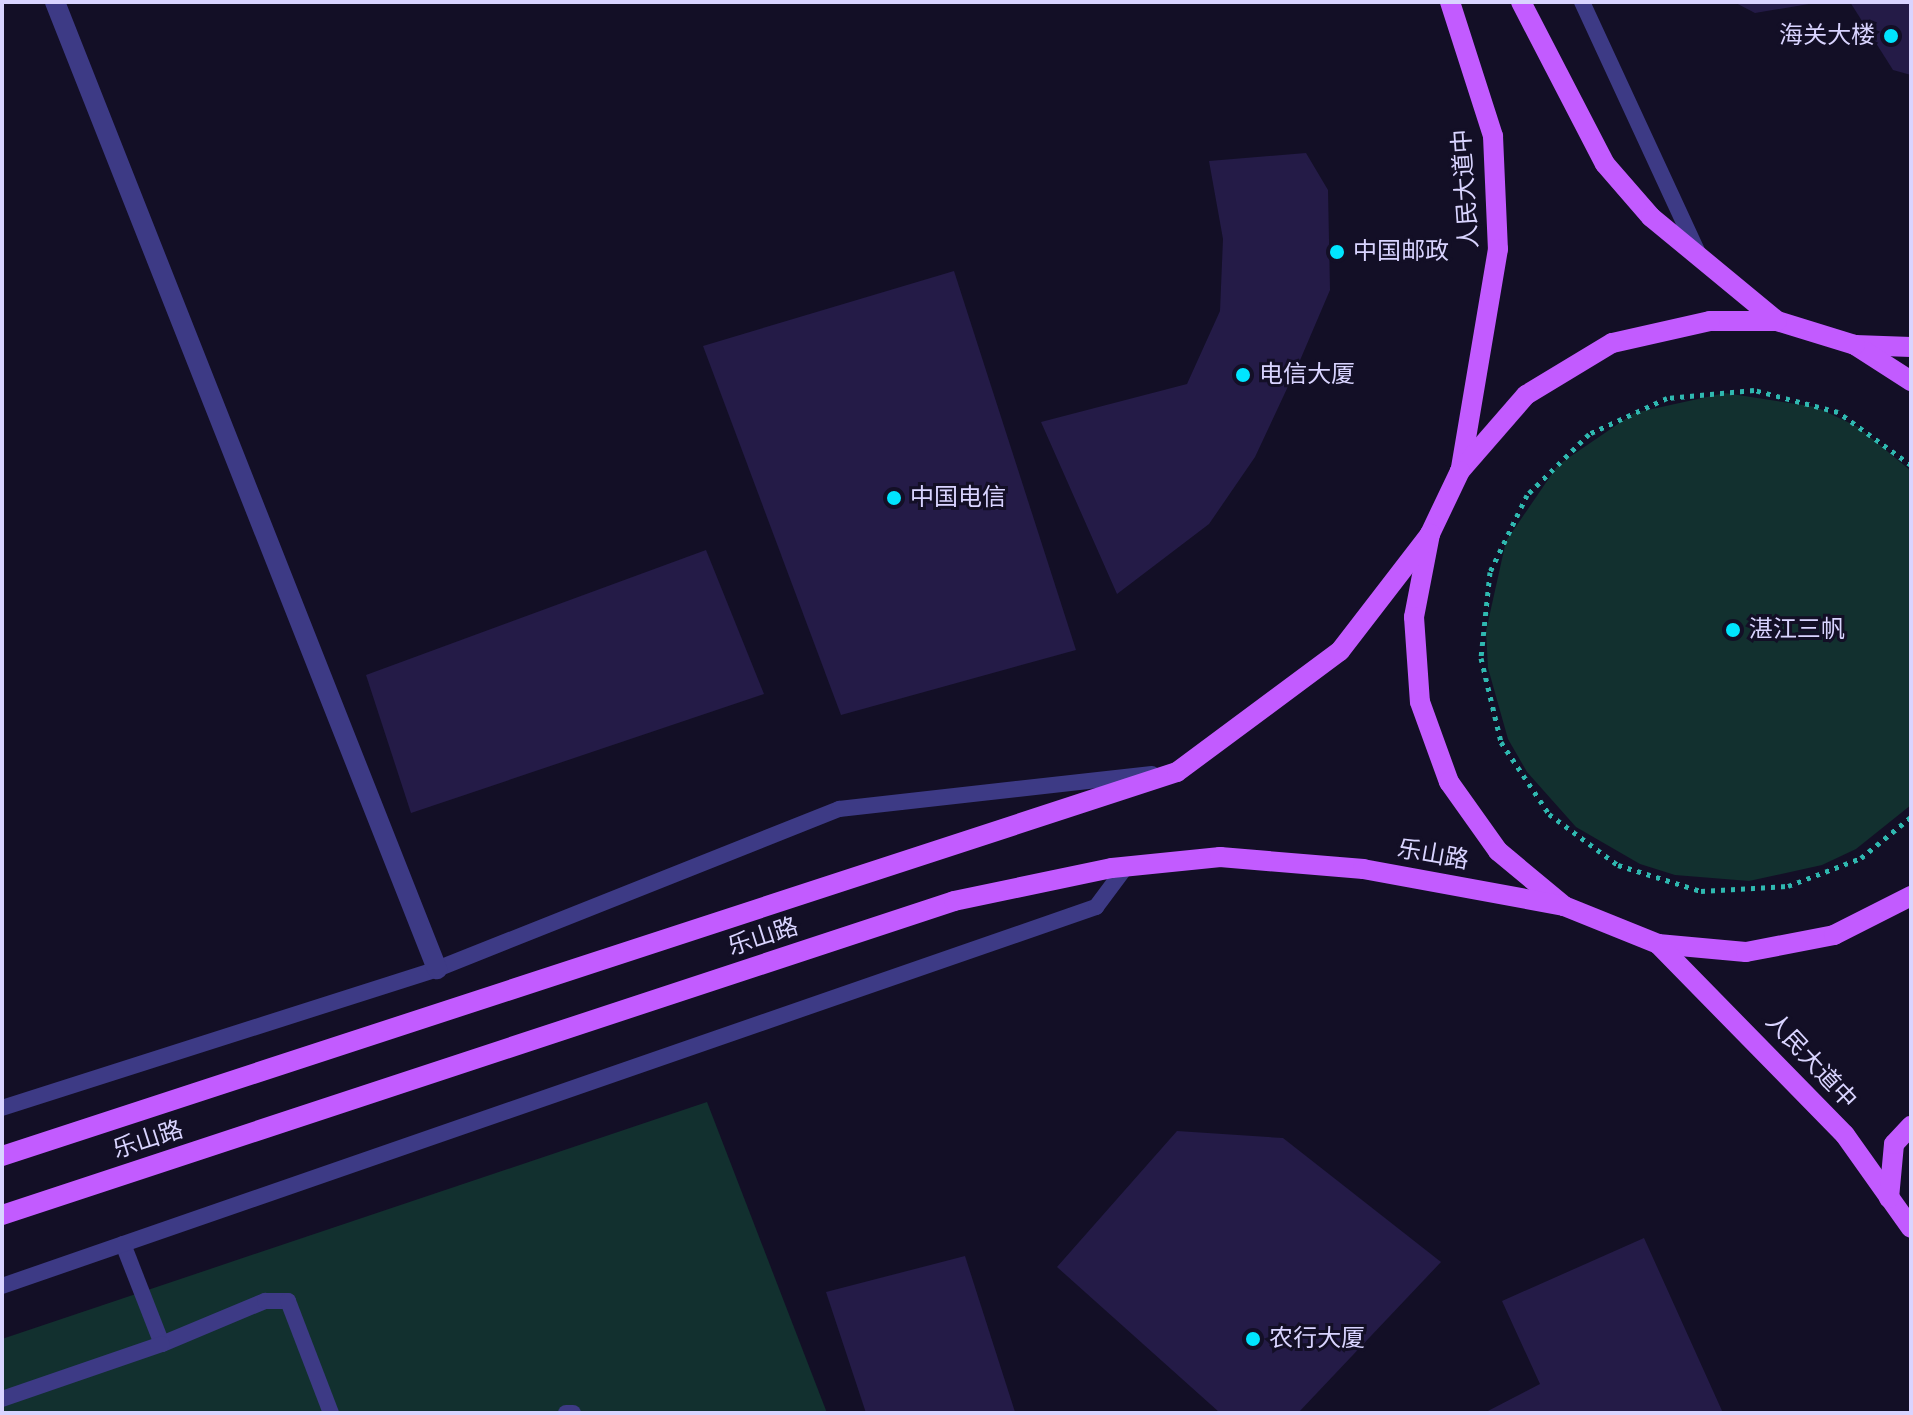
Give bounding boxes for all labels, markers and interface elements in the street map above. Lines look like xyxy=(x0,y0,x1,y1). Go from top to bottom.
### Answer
place label: 海关大楼 xyxy=(1779,22,1875,50)
marker: 海关大楼 xyxy=(1882,27,1900,45)
street label: 人民大道中 xyxy=(1447,128,1485,250)
place label: 中国邮政 xyxy=(1353,238,1449,266)
marker: 中国邮政 xyxy=(1328,243,1346,261)
place label: 电信大厦 xyxy=(1259,361,1355,389)
marker: 电信大厦 xyxy=(1234,366,1252,384)
place label: 中国电信 xyxy=(910,484,1006,512)
marker: 中国电信 xyxy=(885,489,903,507)
place label: 湛江三帆 xyxy=(1749,616,1845,644)
marker: 湛江三帆 xyxy=(1724,621,1742,639)
street label: 乐山路 xyxy=(1395,835,1471,875)
street label: 乐山路 xyxy=(724,912,802,962)
street label: 人民大道中 xyxy=(1760,1007,1862,1115)
street label: 乐山路 xyxy=(109,1115,187,1165)
place label: 农行大厦 xyxy=(1269,1325,1365,1353)
marker: 农行大厦 xyxy=(1244,1330,1262,1348)

